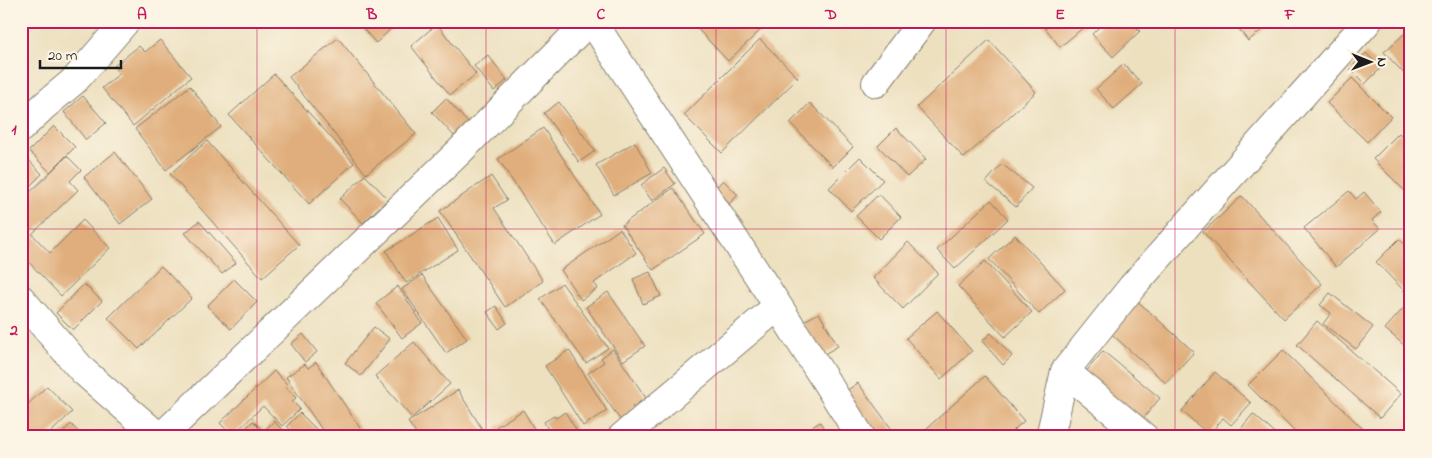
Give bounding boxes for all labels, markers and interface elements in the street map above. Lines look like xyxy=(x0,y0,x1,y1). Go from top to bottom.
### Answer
text: A xyxy=(137,3,147,27)
text: B xyxy=(366,3,378,27)
text: C xyxy=(597,3,606,27)
text: D xyxy=(824,3,837,27)
text: E xyxy=(1055,3,1065,27)
text: F xyxy=(1284,3,1296,27)
scale bar xyxy=(40,38,121,70)
north arrow xyxy=(1344,38,1394,88)
text: 20 m xyxy=(48,45,78,67)
text: N xyxy=(1371,57,1392,67)
text: 1 xyxy=(11,118,17,142)
text: 2 xyxy=(9,319,18,343)

